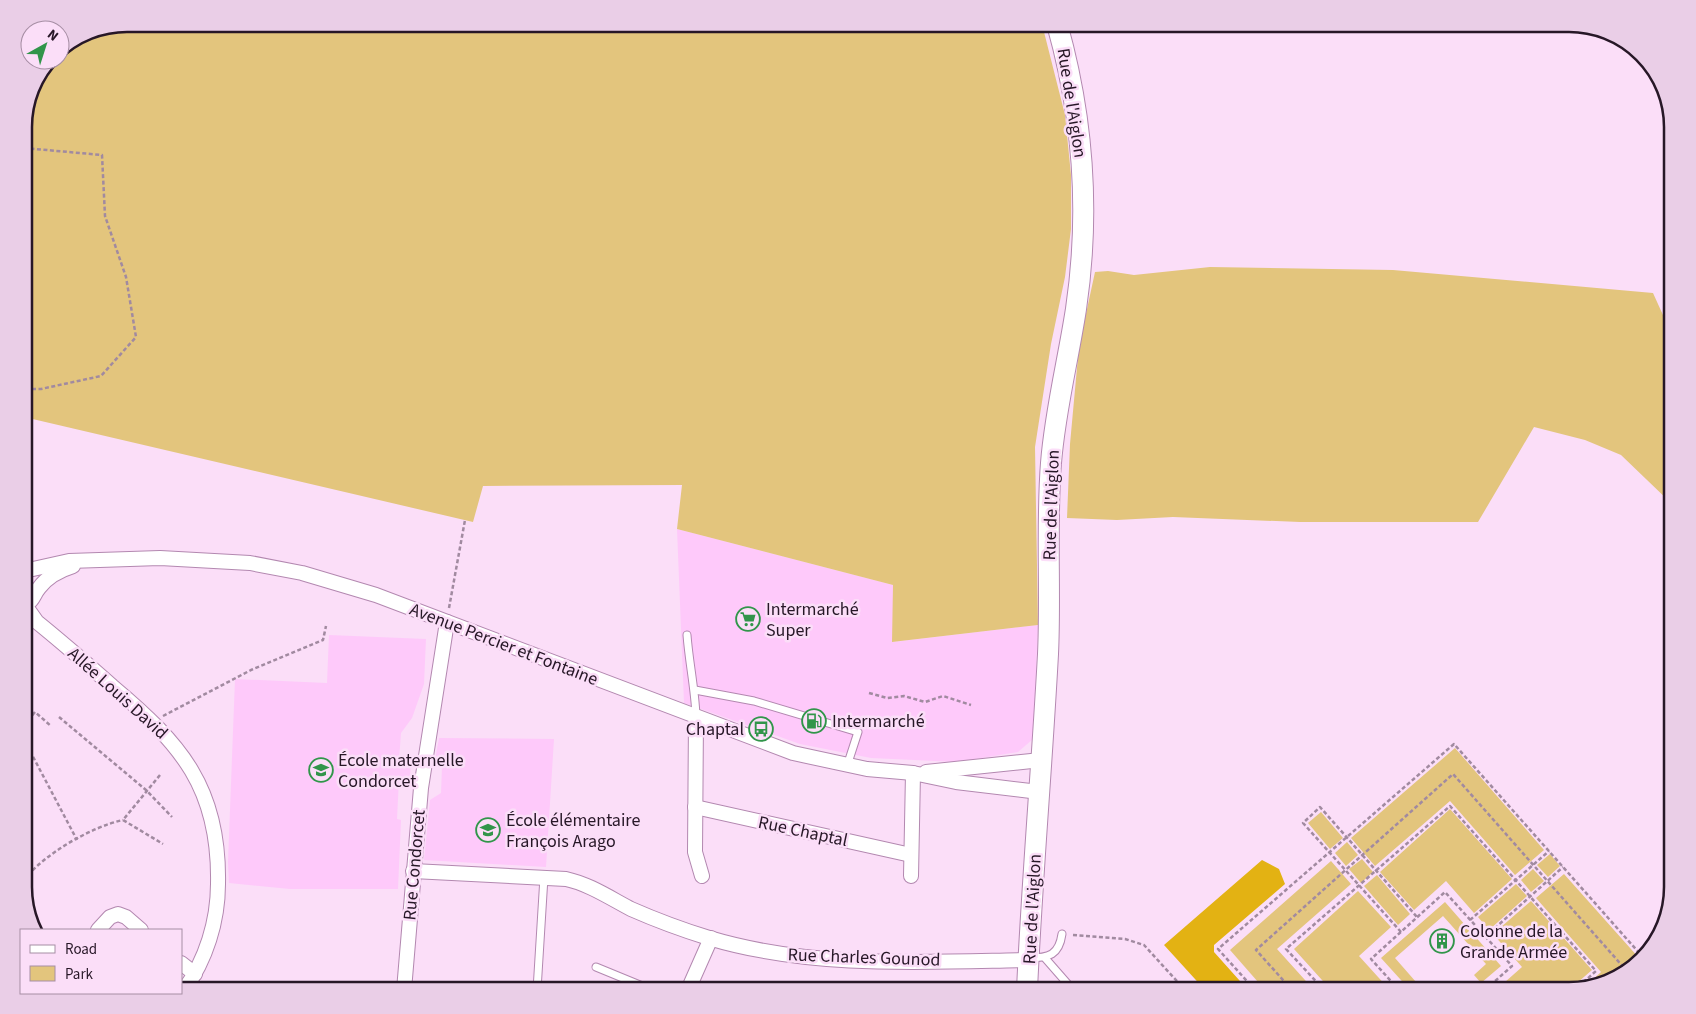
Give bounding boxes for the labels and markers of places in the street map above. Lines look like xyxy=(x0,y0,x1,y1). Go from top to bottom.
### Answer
place label: Intermarché Super xyxy=(766,597,859,643)
supermarket icon: Intermarché Super xyxy=(735,606,761,632)
fuel station icon: Intermarché xyxy=(801,708,827,734)
place label: Intermarché xyxy=(832,709,925,734)
bus stop icon: Chaptal xyxy=(748,716,774,742)
place label: Chaptal xyxy=(686,717,744,742)
place label: École maternelle Condorcet xyxy=(338,748,464,794)
school or university icon: École maternelle Condorcet xyxy=(308,757,334,783)
place label: École élémentaire François Arago xyxy=(506,808,640,854)
school or university icon: École élémentaire François Arago xyxy=(475,817,501,843)
place label: Colonne de la Grande Armée xyxy=(1460,919,1567,965)
building icon: Colonne de la Grande Armée xyxy=(1429,928,1455,954)

